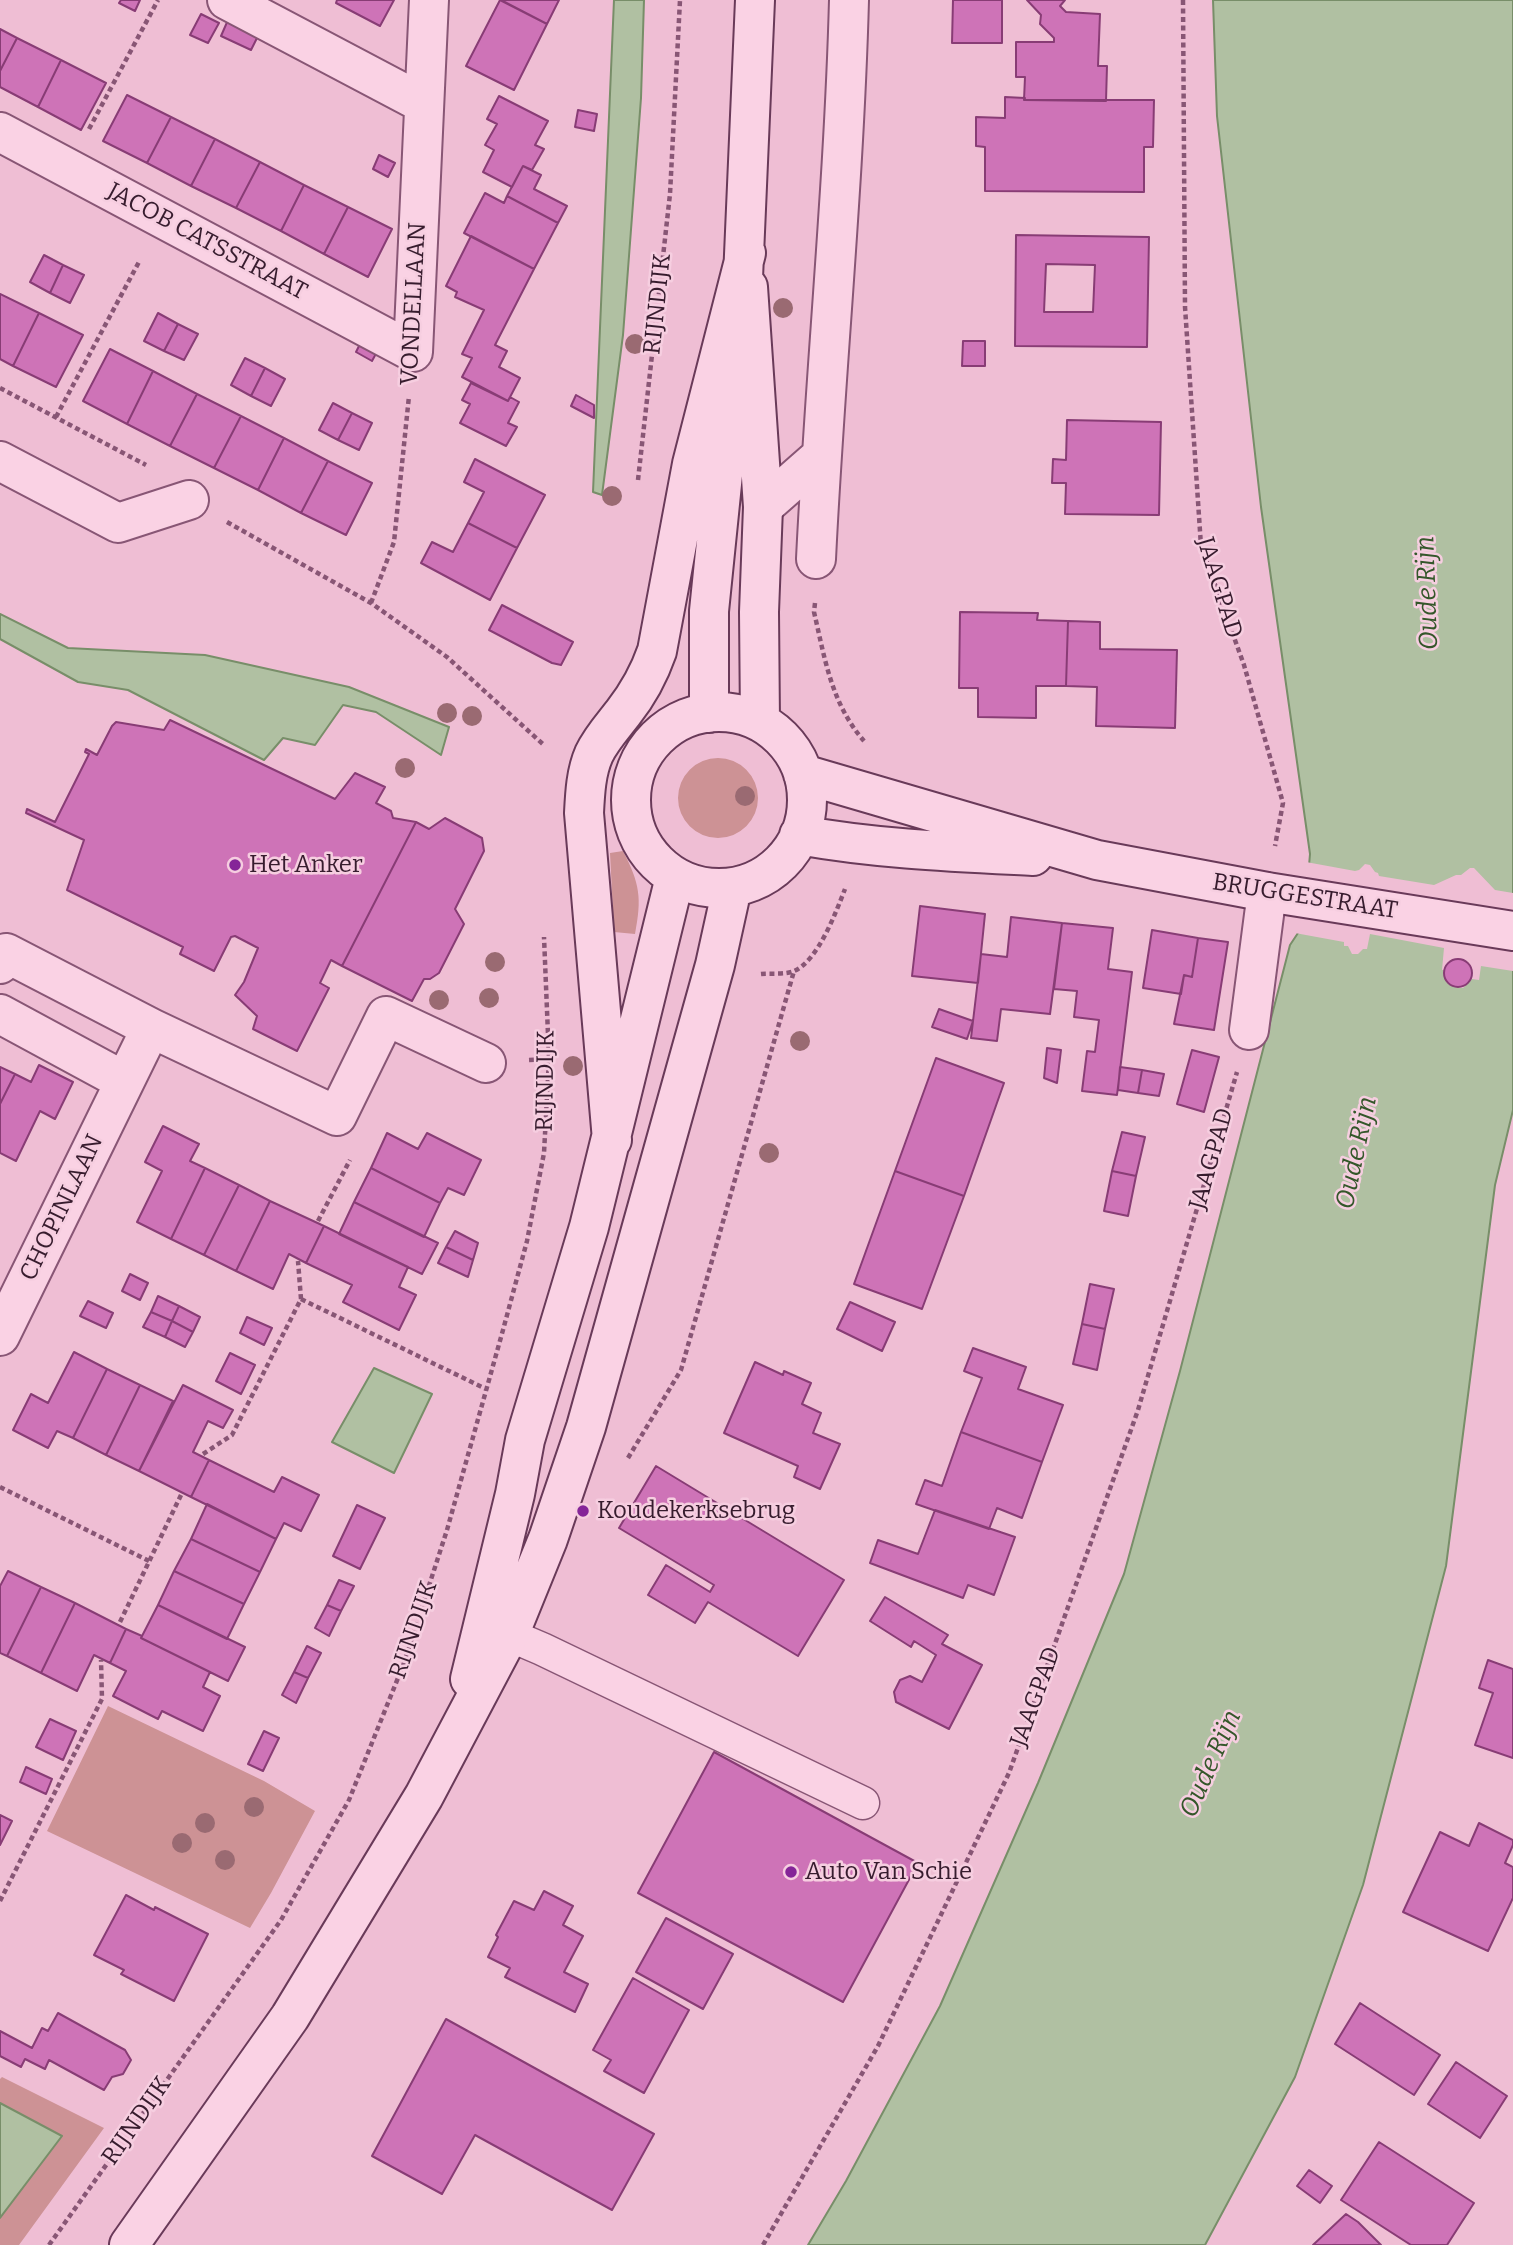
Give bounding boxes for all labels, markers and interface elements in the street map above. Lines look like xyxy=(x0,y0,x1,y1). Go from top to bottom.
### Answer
street label: JACOB CATSSTRAAT xyxy=(102,177,312,307)
street label: VONDELLAAN xyxy=(395,222,433,386)
street label: RIJNDIJK xyxy=(638,252,678,356)
street label: JAAGPAD xyxy=(1190,534,1248,642)
water label: Oude Rijn xyxy=(1410,535,1446,651)
place label: Het Anker xyxy=(249,851,363,879)
marker: Het Anker xyxy=(227,857,243,873)
street label: BRUGGESTRAAT xyxy=(1210,868,1400,926)
street label: RIJNDIJK xyxy=(531,1030,561,1132)
water label: Oude Rijn xyxy=(1330,1094,1384,1212)
street label: JAAGPAD xyxy=(1184,1105,1240,1213)
street label: CHOPINLAAN xyxy=(14,1130,110,1286)
place label: Koudekerksebrug xyxy=(597,1497,795,1525)
marker: Koudekerksebrug xyxy=(575,1503,591,1519)
street label: RIJNDIJK xyxy=(384,1577,444,1683)
street label: JAAGPAD xyxy=(1005,1643,1067,1751)
water label: Oude Rijn xyxy=(1174,1706,1248,1822)
place label: Auto Van Schie xyxy=(805,1858,972,1886)
marker: Auto Van Schie xyxy=(783,1864,799,1880)
street label: RIJNDIJK xyxy=(96,2071,178,2171)

